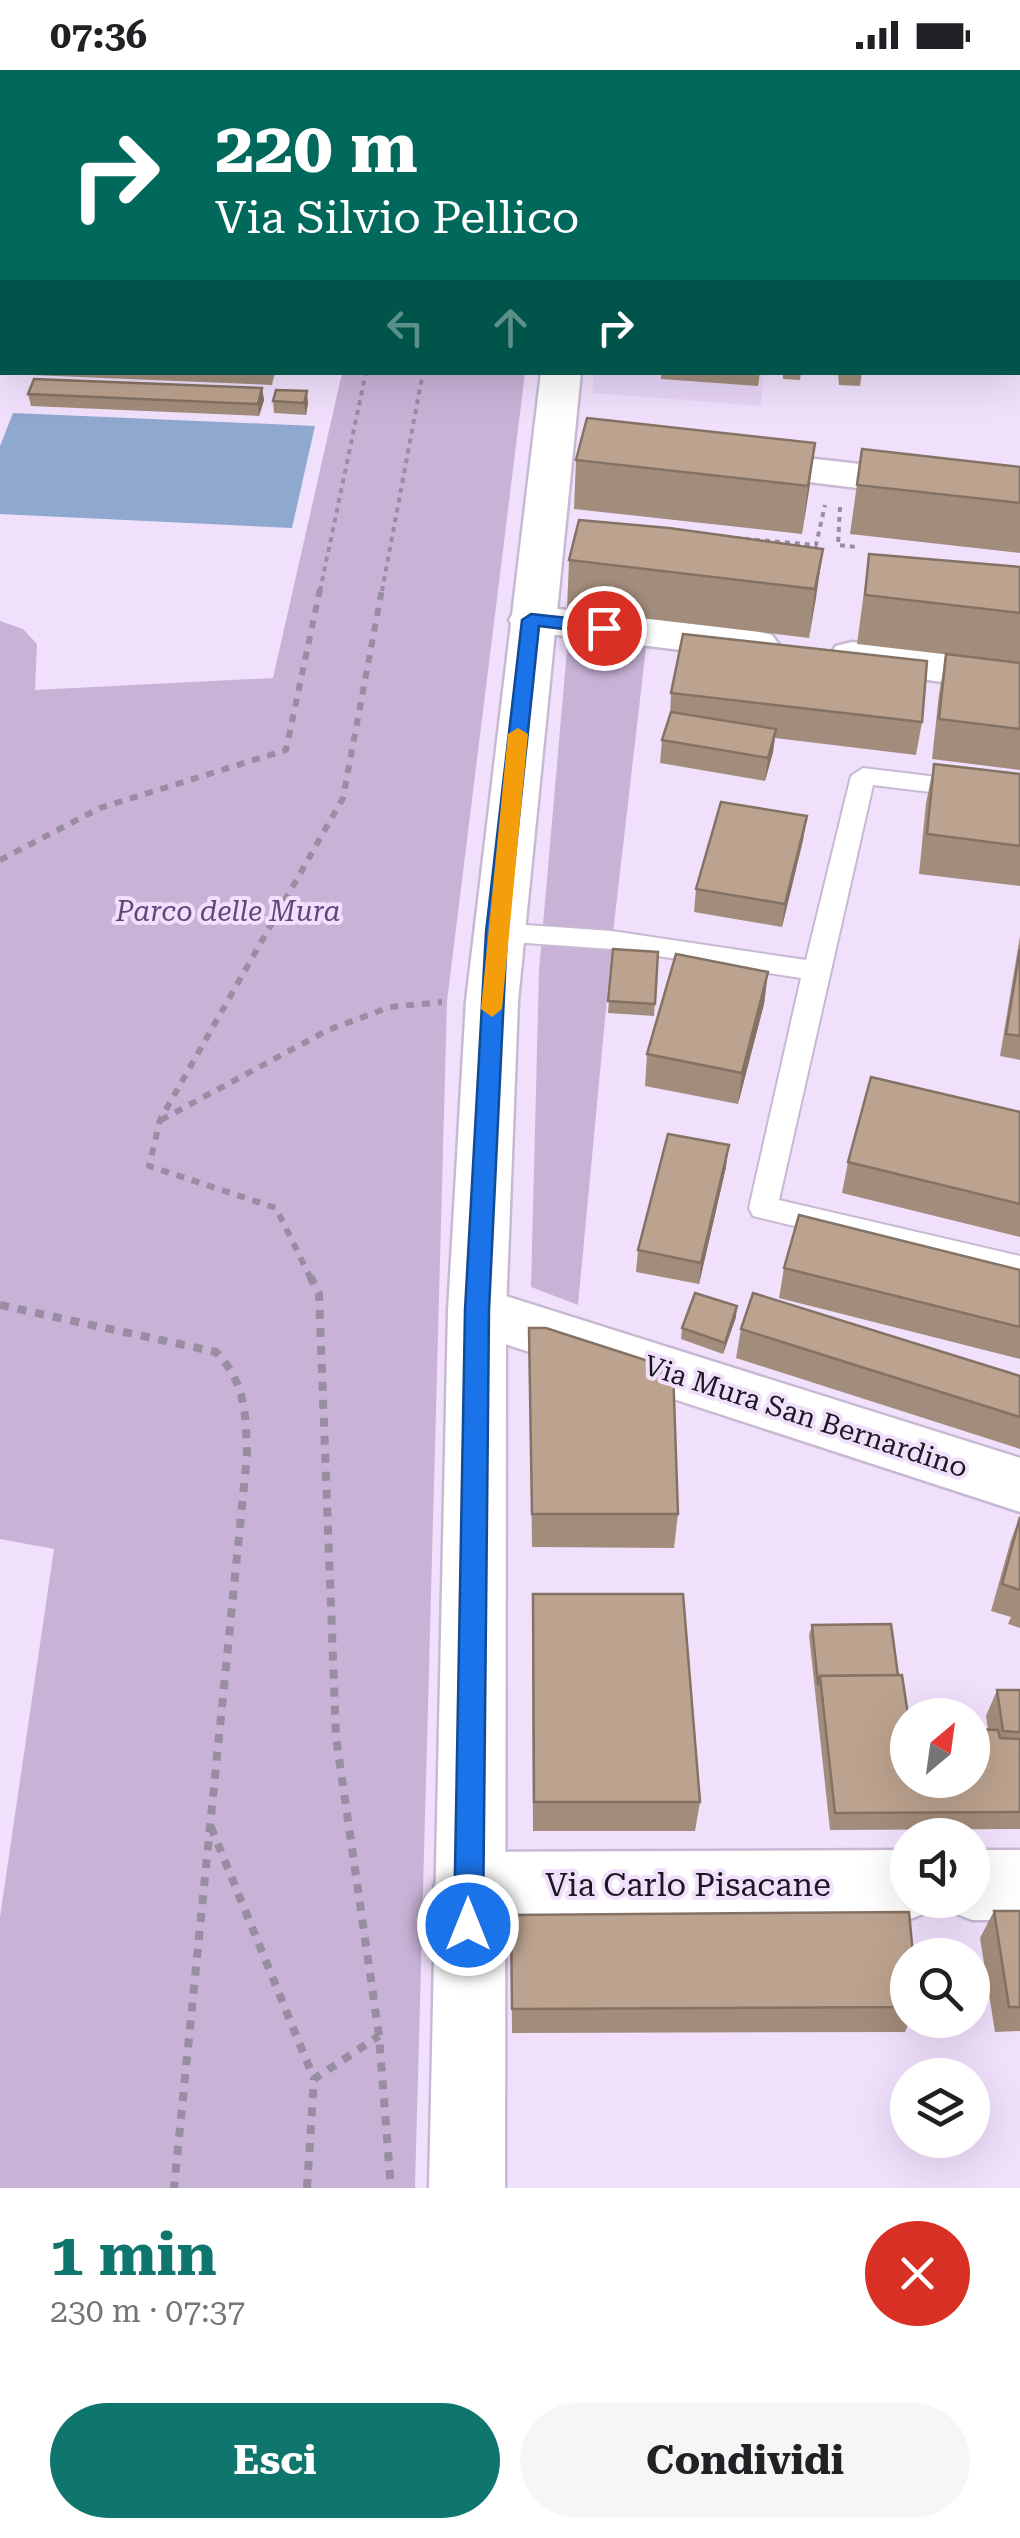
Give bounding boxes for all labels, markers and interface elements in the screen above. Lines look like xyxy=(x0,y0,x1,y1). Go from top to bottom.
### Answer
text: 07:36 xyxy=(50,13,147,57)
text: 220 m xyxy=(215,107,418,189)
icon: right xyxy=(50,110,180,240)
text: Via Silvio Pellico xyxy=(215,191,579,244)
icon: left xyxy=(378,300,433,355)
icon: ahead xyxy=(483,300,538,355)
icon: right xyxy=(588,300,643,355)
pin xyxy=(562,586,647,671)
icon: arrive xyxy=(577,601,632,656)
park label: Parco delle Mura xyxy=(115,895,340,928)
street label: Via Mura San Bernardino xyxy=(640,1348,972,1484)
north arrow xyxy=(890,1698,990,1798)
map controls xyxy=(890,1698,990,2158)
button: sound xyxy=(890,1818,990,1918)
street label: Via Carlo Pisacane xyxy=(545,1866,831,1904)
position arrow xyxy=(416,1873,520,1977)
button: search xyxy=(890,1938,990,2038)
button: layers xyxy=(890,2058,990,2158)
text: 1 min xyxy=(50,2219,217,2290)
button: close xyxy=(865,2221,970,2326)
text: 230 m · 07:37 xyxy=(50,2292,245,2330)
button: Esci xyxy=(50,2403,500,2518)
button: Condividi xyxy=(520,2403,970,2518)

